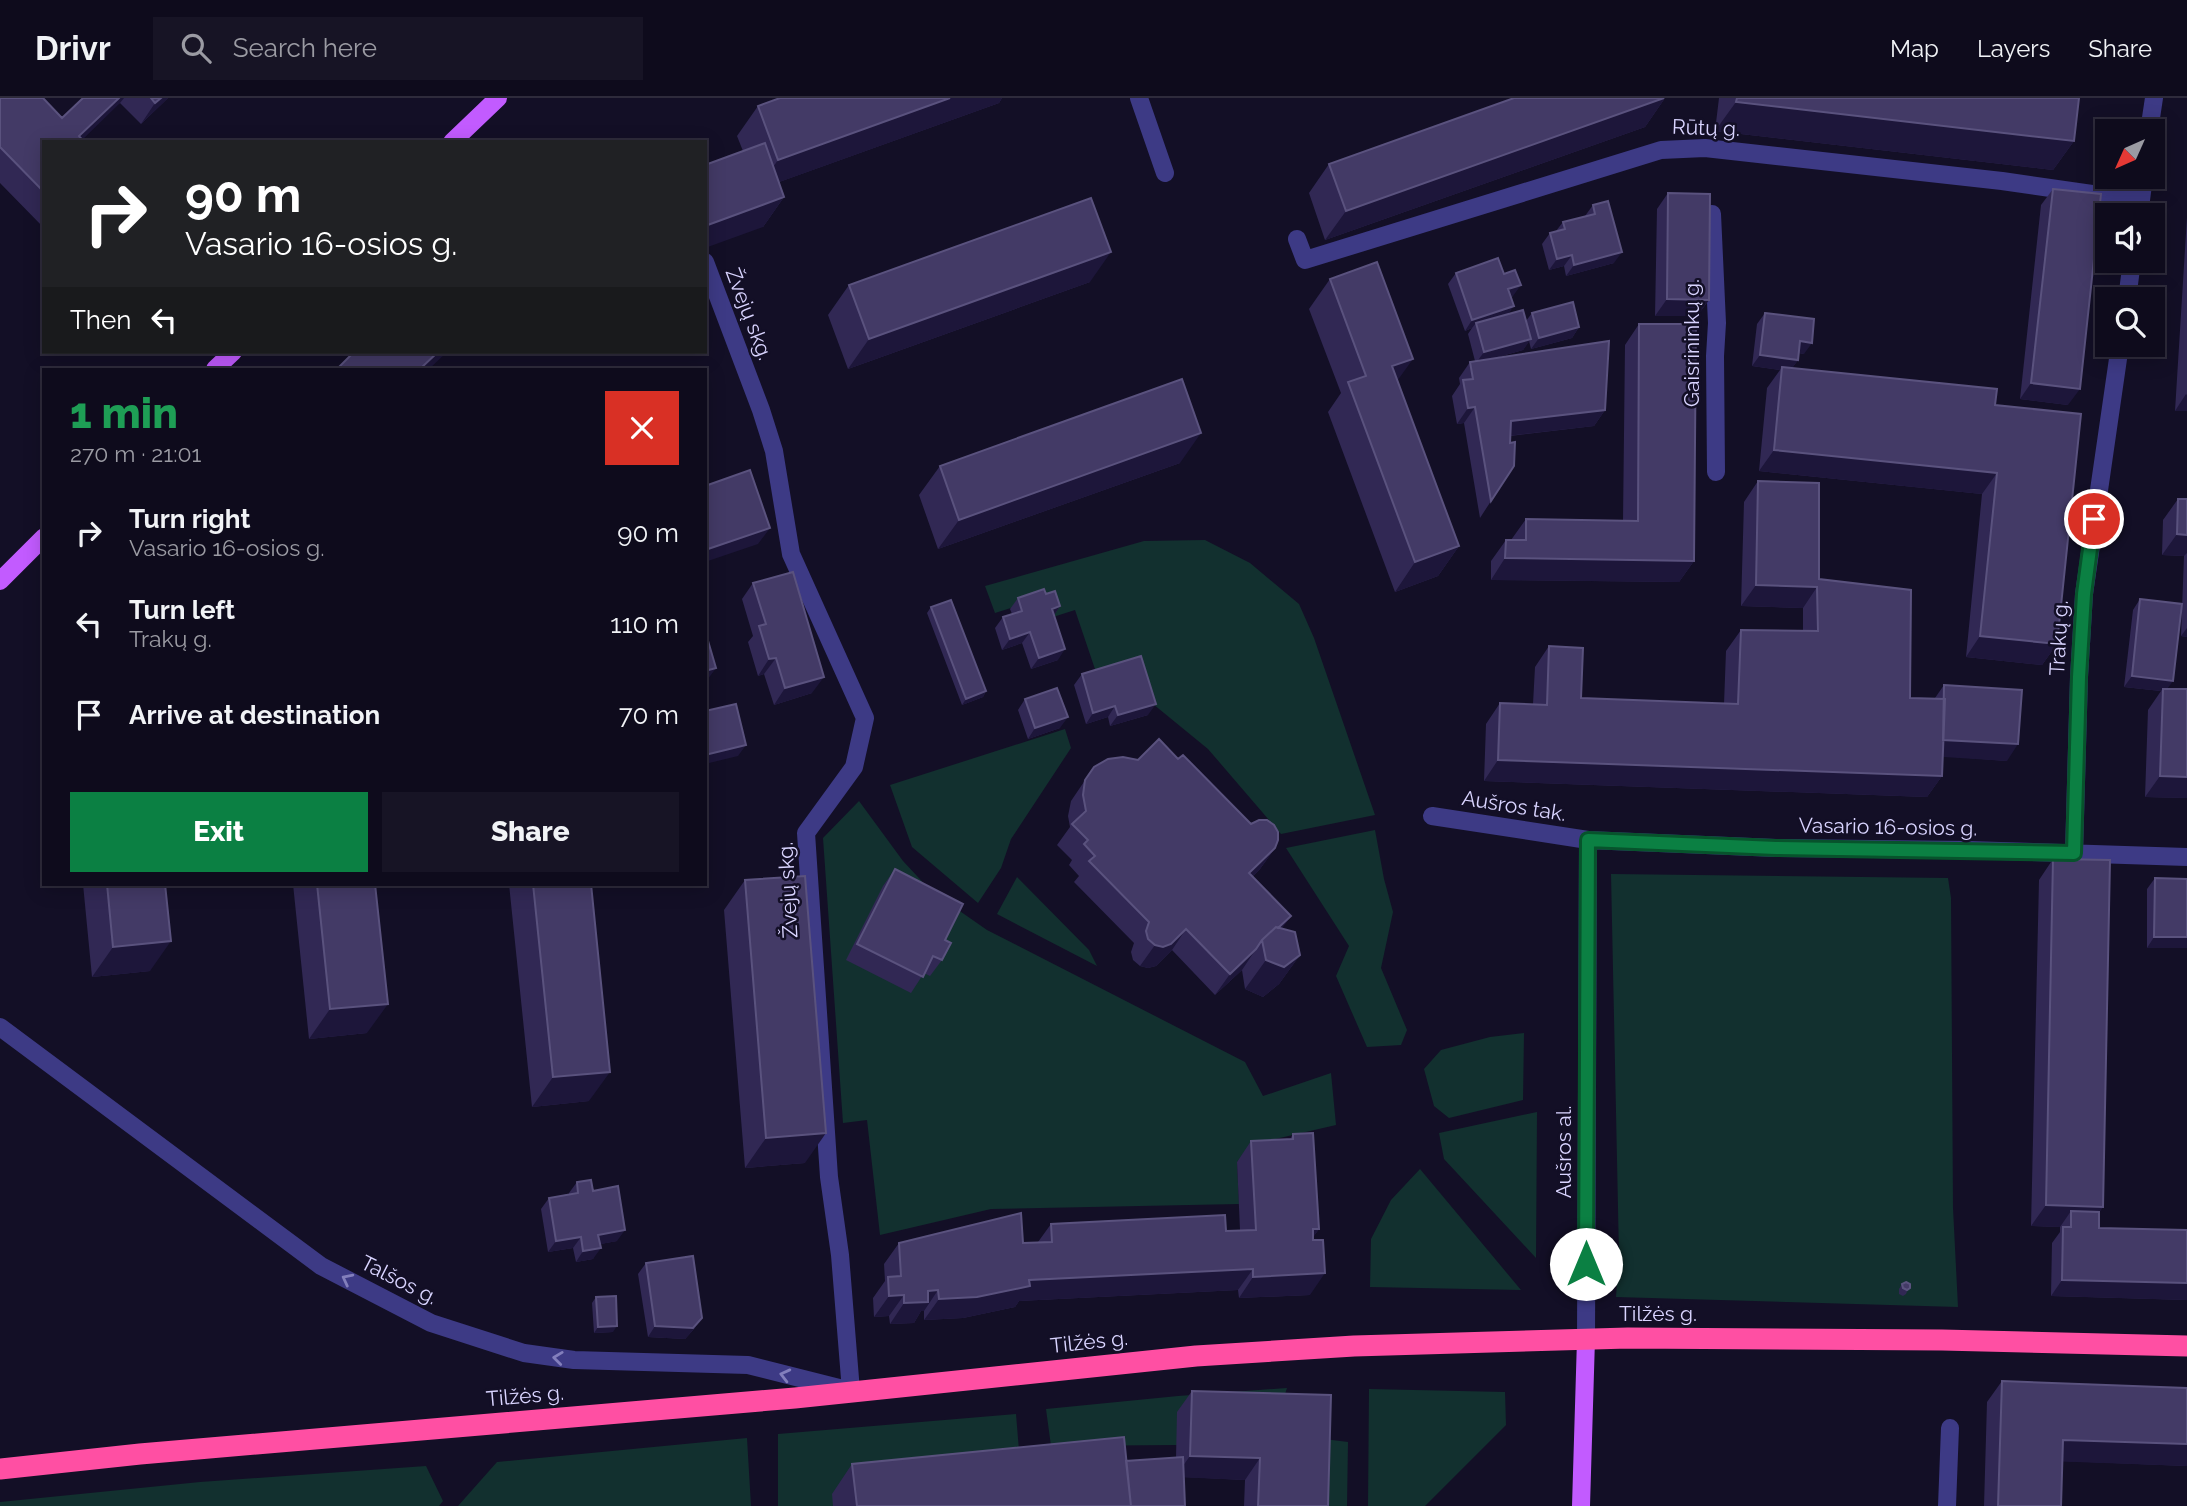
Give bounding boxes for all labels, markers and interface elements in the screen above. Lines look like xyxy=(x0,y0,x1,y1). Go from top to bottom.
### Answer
search box xyxy=(153,17,643,80)
text: Drivr xyxy=(35,29,111,68)
icon: search xyxy=(177,29,215,67)
text: Search here xyxy=(233,33,377,63)
text: Map xyxy=(1890,34,1939,63)
text: Layers xyxy=(1977,34,2050,63)
text: Share xyxy=(2088,34,2152,63)
street label: Rūtų g. xyxy=(1672,114,1740,141)
north arrow xyxy=(2095,119,2165,189)
map controls xyxy=(2095,119,2165,357)
text: 90 m xyxy=(185,166,301,223)
icon: right xyxy=(70,168,161,259)
button: sound xyxy=(2095,203,2165,273)
text: Vasario 16-osios g. xyxy=(185,225,457,262)
street label: Žvejų skg. xyxy=(721,264,778,363)
street label: Gaisrininkų g. xyxy=(1679,279,1704,407)
button: search xyxy=(2095,287,2165,357)
icon: left xyxy=(145,301,183,339)
text: Then xyxy=(70,305,131,335)
text: 1 min xyxy=(70,389,178,438)
button: close xyxy=(605,391,679,465)
text: 270 m · 21:01 xyxy=(70,440,201,467)
pin xyxy=(2064,489,2124,549)
icon: arrive xyxy=(2075,500,2113,538)
text: Turn right xyxy=(129,504,250,534)
icon: right xyxy=(70,514,108,552)
text: 90 m xyxy=(617,518,679,548)
text: Vasario 16-osios g. xyxy=(129,534,325,561)
text: Turn left xyxy=(129,595,235,625)
street label: Trakų g. xyxy=(2044,600,2073,676)
icon: left xyxy=(70,605,108,643)
text: 110 m xyxy=(610,609,679,639)
text: Trakų g. xyxy=(129,625,212,652)
icon: arrive xyxy=(70,696,108,734)
text: Arrive at destination xyxy=(129,700,380,730)
text: 70 m xyxy=(619,700,679,730)
street label: Aušros tak. xyxy=(1460,785,1568,826)
button: Exit xyxy=(70,792,368,872)
button: Share xyxy=(382,792,679,872)
street label: Vasario 16-osios g. xyxy=(1798,812,1978,841)
street label: Žvejų skg. xyxy=(773,841,803,939)
street label: Aušros al. xyxy=(1551,1106,1576,1198)
position arrow xyxy=(1549,1227,1623,1301)
street label: Talšos g. xyxy=(357,1250,442,1310)
one-way arrow xyxy=(342,1274,354,1288)
street label: Tilžės g. xyxy=(1619,1301,1697,1326)
street label: Tilžės g. xyxy=(1049,1325,1129,1358)
one-way arrow xyxy=(553,1350,564,1365)
one-way arrow xyxy=(779,1368,791,1383)
street label: Tilžės g. xyxy=(485,1380,565,1411)

